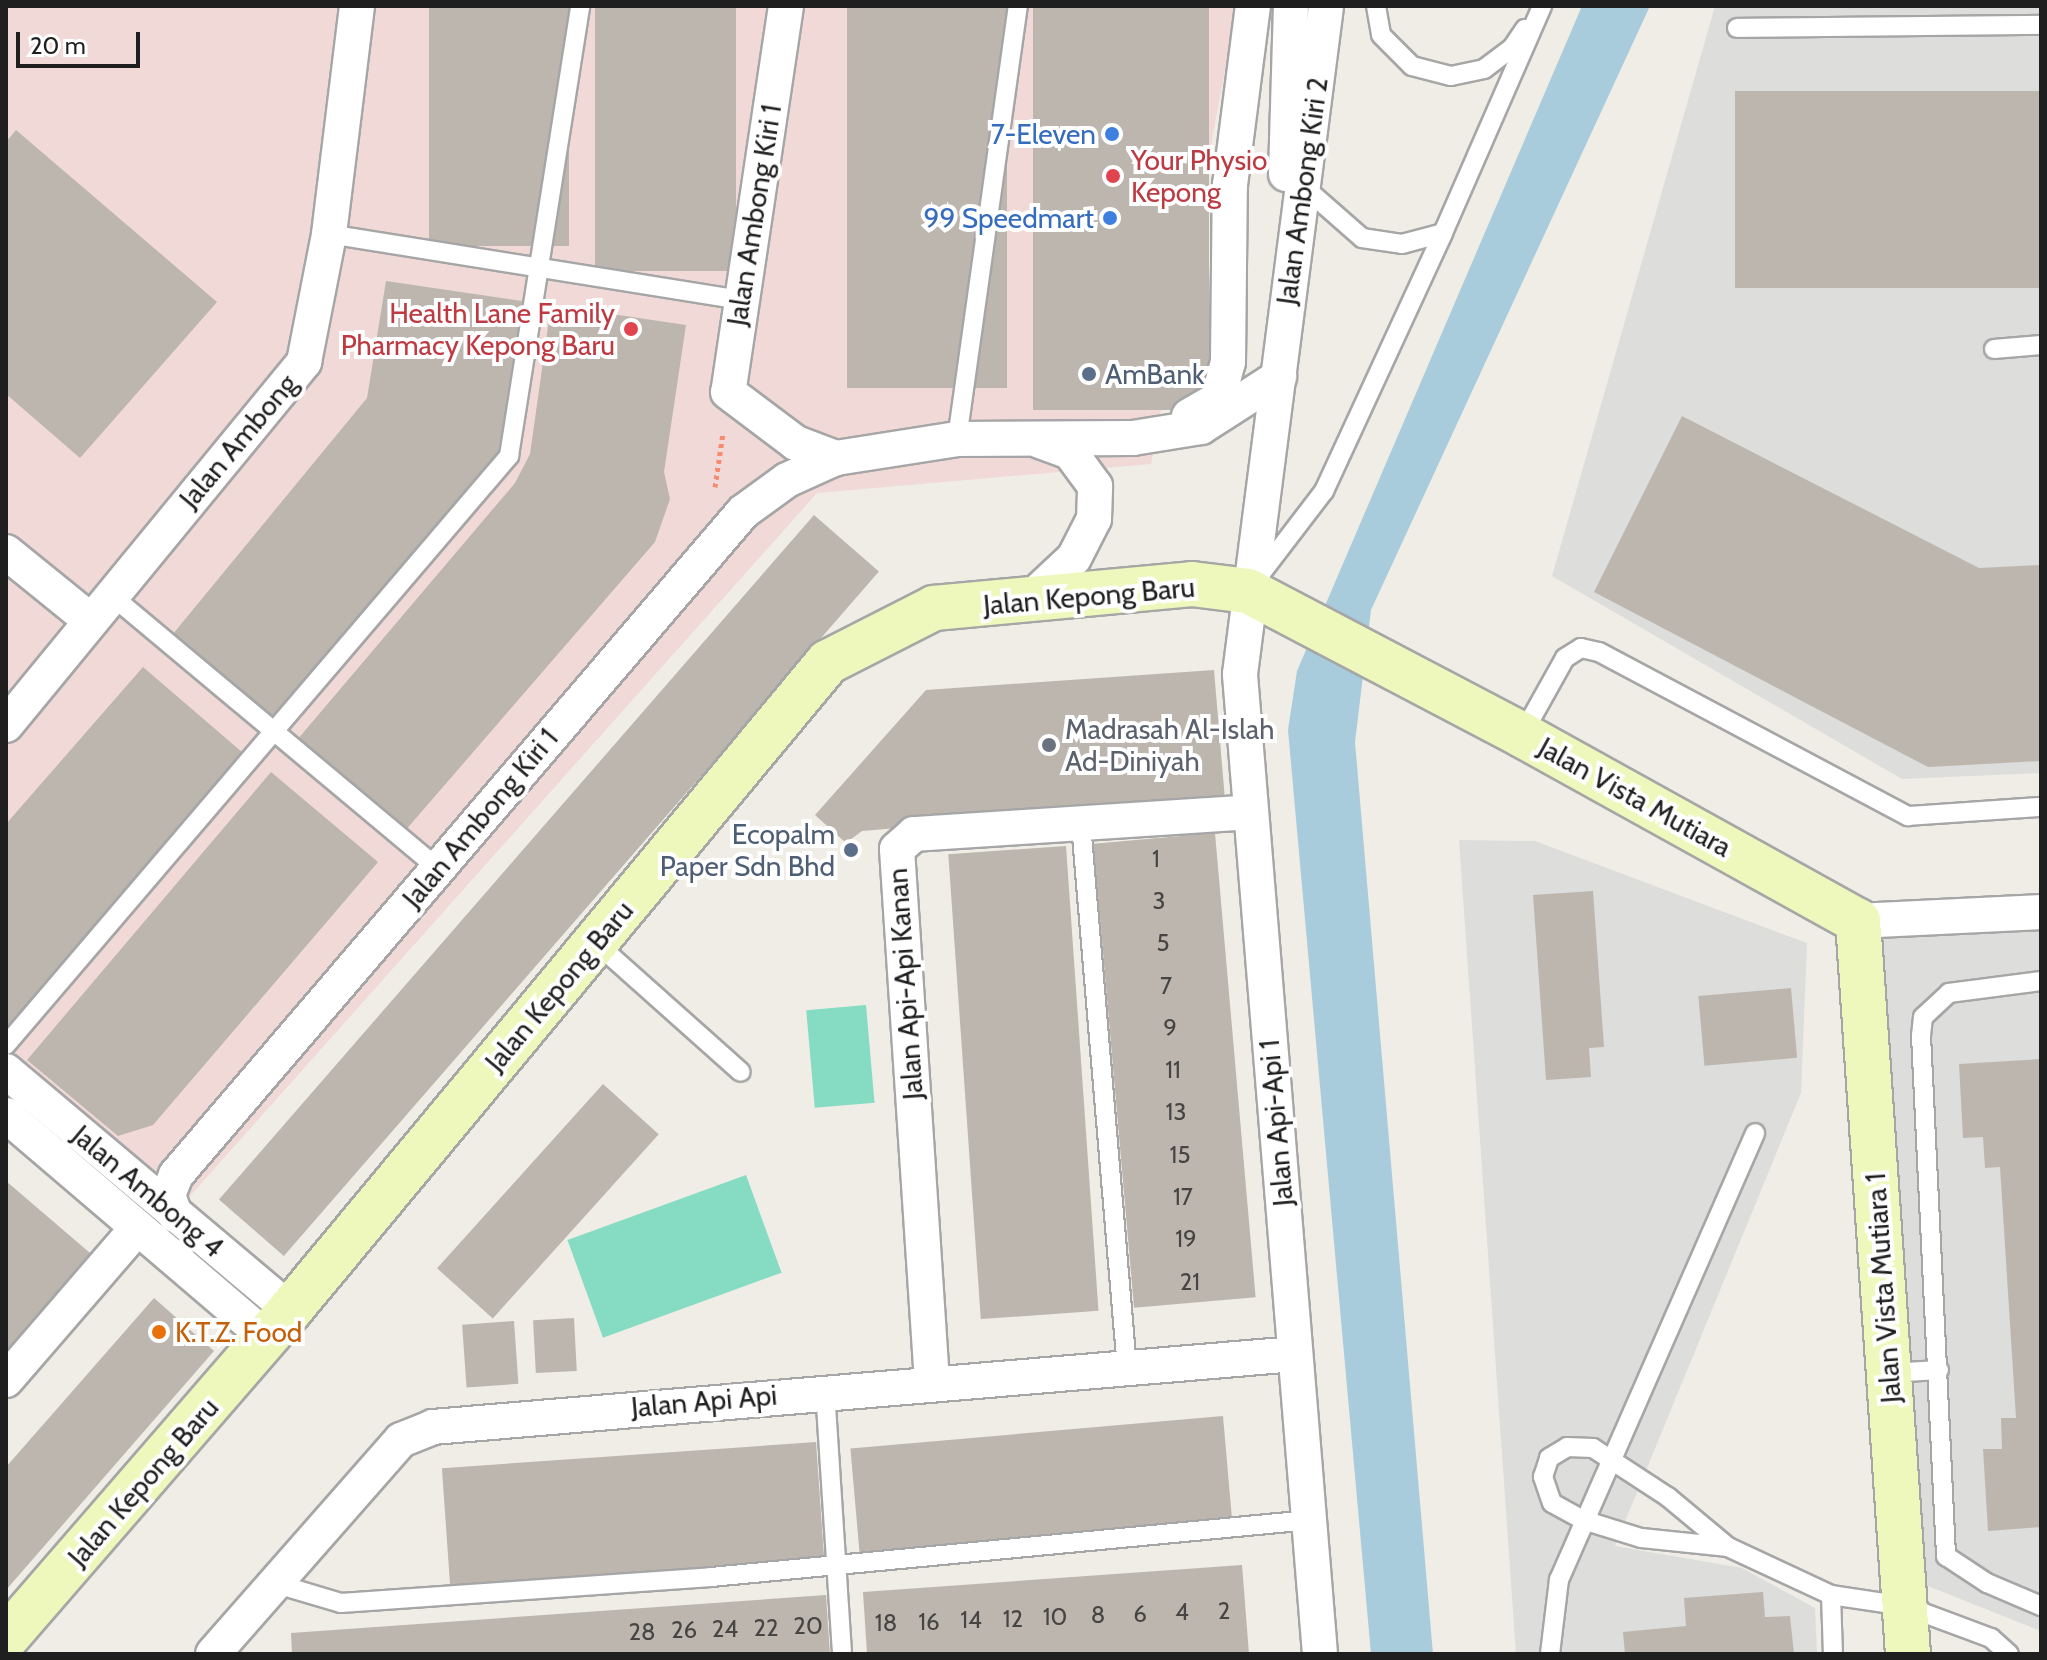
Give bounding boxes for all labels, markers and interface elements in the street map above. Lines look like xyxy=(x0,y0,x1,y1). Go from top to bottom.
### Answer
scale bar xyxy=(20,16,144,66)
text: 20 m xyxy=(30,31,86,60)
street label: Jalan Ambong Kiri 2 xyxy=(1269,75,1335,307)
street label: Jalan Ambong Kiri 1 xyxy=(720,102,788,328)
place label: 7-Eleven xyxy=(991,117,1096,151)
marker: 7-Eleven xyxy=(1103,125,1121,143)
place label: Your Physio Kepong xyxy=(1131,143,1267,209)
marker: Your Physio Kepong xyxy=(1102,165,1124,187)
place label: 99 Speedmart xyxy=(924,201,1094,235)
marker: 99 Speedmart xyxy=(1101,209,1119,227)
place label: Health Lane Family Pharmacy Kepong Baru xyxy=(341,296,615,362)
marker: Health Lane Family Pharmacy Kepong Baru xyxy=(622,320,640,338)
place label: AmBank xyxy=(1105,357,1205,391)
marker: AmBank xyxy=(1080,365,1098,383)
street label: Jalan Ambong xyxy=(172,367,304,515)
street label: Jalan Kepong Baru xyxy=(982,570,1196,622)
place label: Madrasah Al-Islah Ad-Diniyah xyxy=(1065,712,1274,778)
street label: Jalan Ambong Kiri 1 xyxy=(395,722,565,914)
street label: Jalan Vista Mutiara xyxy=(1533,730,1737,864)
marker: Madrasah Al-Islah Ad-Diniyah xyxy=(1040,736,1058,754)
place label: Ecopalm Paper Sdn Bhd xyxy=(660,817,835,883)
marker: Ecopalm Paper Sdn Bhd xyxy=(842,841,860,859)
house number: 1 xyxy=(1152,845,1160,873)
street label: Jalan Api-Api Kanan xyxy=(880,867,930,1101)
house number: 3 xyxy=(1153,887,1165,915)
street label: Jalan Kepong Baru xyxy=(478,894,640,1078)
house number: 5 xyxy=(1157,929,1169,957)
house number: 7 xyxy=(1160,972,1172,1000)
house number: 9 xyxy=(1163,1014,1177,1042)
street label: Jalan Api-Api 1 xyxy=(1252,1038,1300,1208)
house number: 11 xyxy=(1165,1056,1181,1084)
house number: 13 xyxy=(1166,1098,1186,1126)
street label: Jalan Ambong 4 xyxy=(66,1118,230,1264)
house number: 15 xyxy=(1170,1141,1190,1169)
street label: Jalan Vista Mutiara 1 xyxy=(1858,1172,1908,1404)
house number: 17 xyxy=(1173,1183,1193,1211)
house number: 19 xyxy=(1175,1225,1197,1253)
house number: 21 xyxy=(1180,1268,1200,1296)
place label: K.T.Z. Food xyxy=(175,1315,302,1349)
marker: K.T.Z. Food xyxy=(150,1323,168,1341)
street label: Jalan Api Api xyxy=(630,1378,778,1424)
street label: Jalan Kepong Baru xyxy=(61,1391,225,1573)
house number: 2 xyxy=(1218,1597,1230,1625)
house number: 4 xyxy=(1175,1598,1189,1626)
house number: 6 xyxy=(1133,1600,1147,1628)
house number: 8 xyxy=(1091,1601,1105,1629)
house number: 10 xyxy=(1043,1603,1067,1631)
house number: 12 xyxy=(1003,1605,1023,1633)
house number: 14 xyxy=(960,1606,982,1634)
house number: 16 xyxy=(918,1608,940,1636)
house number: 18 xyxy=(875,1609,897,1637)
house number: 20 xyxy=(793,1612,823,1640)
house number: 22 xyxy=(753,1614,779,1642)
house number: 24 xyxy=(712,1615,738,1643)
house number: 26 xyxy=(671,1616,697,1644)
house number: 28 xyxy=(628,1618,656,1646)

